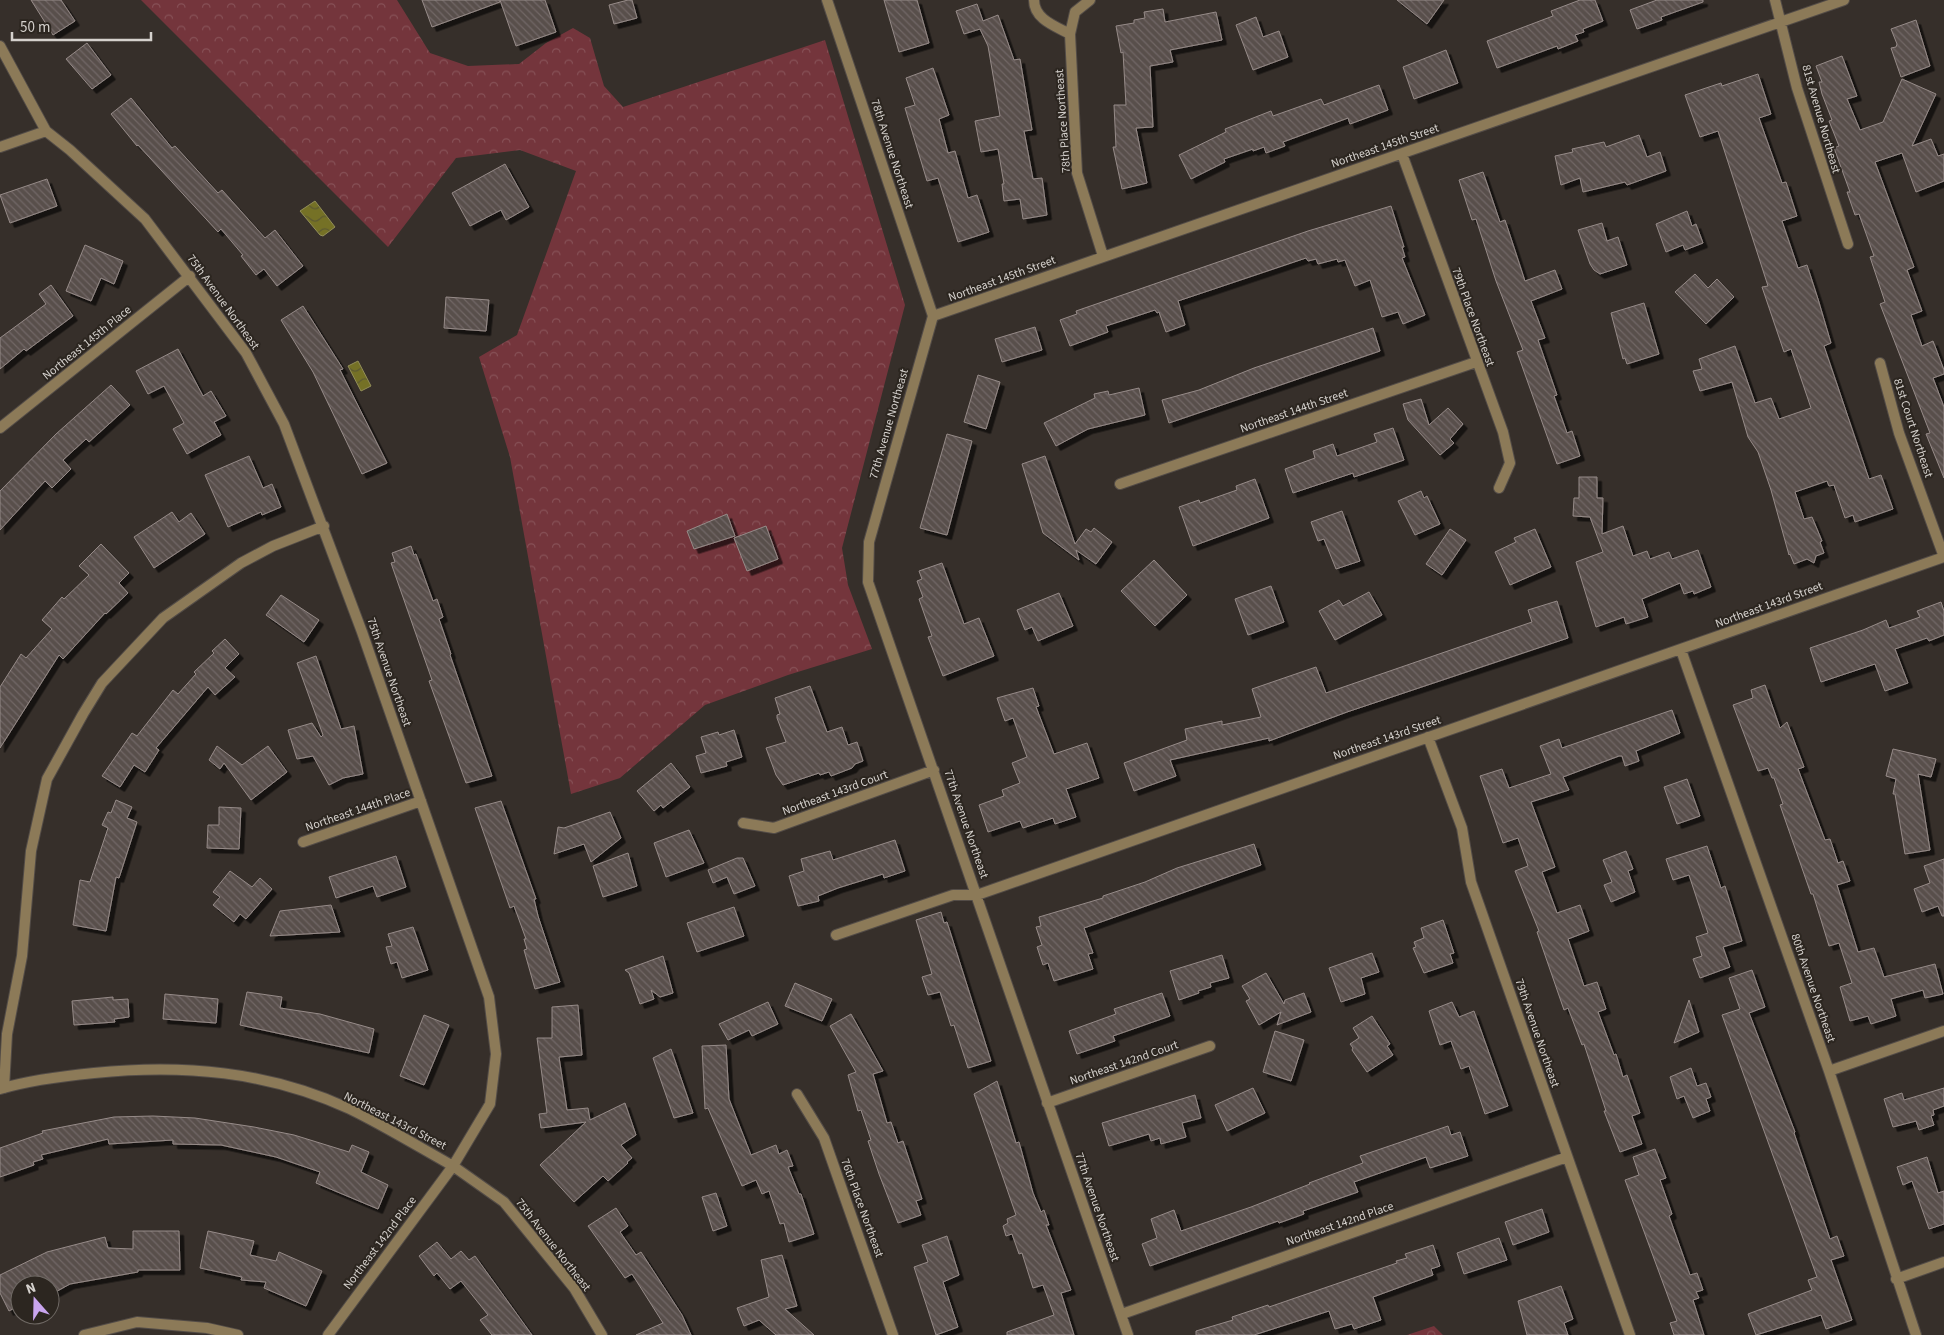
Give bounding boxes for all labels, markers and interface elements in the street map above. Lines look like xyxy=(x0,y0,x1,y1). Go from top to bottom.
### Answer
scale bar xyxy=(12,10,151,42)
text: 50 m xyxy=(20,17,50,38)
street label: 81st Avenue Northeast xyxy=(1797,63,1845,175)
street label: 78th Place Northeast xyxy=(1051,68,1075,174)
street label: 78th Avenue Northeast xyxy=(866,97,918,211)
street label: Northeast 145th Street xyxy=(1329,120,1441,172)
street label: 75th Avenue Northeast xyxy=(183,251,263,353)
street label: Northeast 145th Street xyxy=(946,252,1058,306)
street label: 79th Place Northeast xyxy=(1447,265,1499,369)
street label: Northeast 145th Place xyxy=(39,302,135,384)
street label: 77th Avenue Northeast xyxy=(865,367,913,481)
street label: 81st Court Northeast xyxy=(1889,376,1937,480)
street label: Northeast 144th Street xyxy=(1238,385,1350,437)
street label: Northeast 143rd Street xyxy=(1713,578,1825,632)
street label: 75th Avenue Northeast xyxy=(362,615,416,729)
street label: Northeast 143rd Street xyxy=(1331,712,1443,764)
street label: Northeast 143rd Court xyxy=(780,766,890,820)
street label: 77th Avenue Northeast xyxy=(939,767,993,881)
street label: Northeast 144th Place xyxy=(303,784,413,836)
street label: 80th Avenue Northeast xyxy=(1786,931,1840,1045)
street label: 79th Avenue Northeast xyxy=(1510,976,1564,1090)
street label: Northeast 142nd Court xyxy=(1067,1036,1181,1090)
street label: Northeast 143rd Street xyxy=(341,1088,449,1154)
street label: 77th Avenue Northeast xyxy=(1070,1150,1124,1264)
street label: 76th Place Northeast xyxy=(836,1156,888,1260)
street label: Northeast 142nd Place xyxy=(339,1193,421,1293)
street label: 75th Avenue Northeast xyxy=(511,1195,595,1295)
street label: Northeast 142nd Place xyxy=(1284,1198,1396,1250)
north arrow xyxy=(10,1275,60,1325)
text: N xyxy=(23,1278,39,1300)

